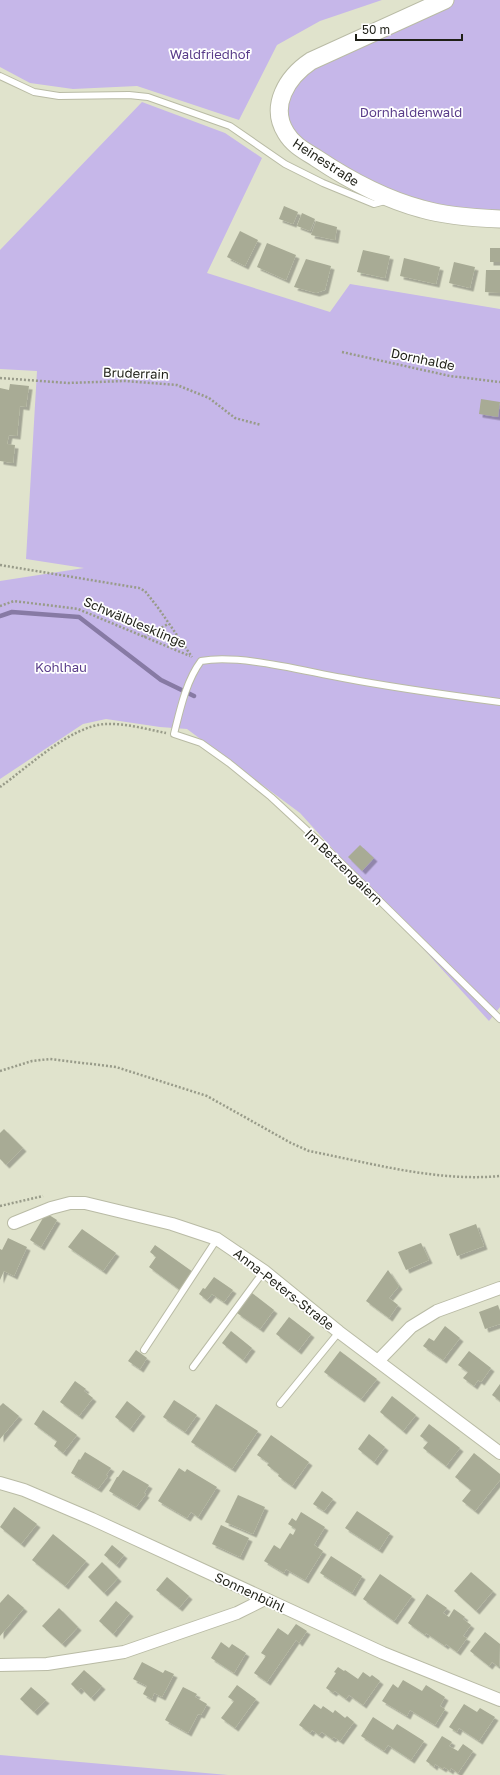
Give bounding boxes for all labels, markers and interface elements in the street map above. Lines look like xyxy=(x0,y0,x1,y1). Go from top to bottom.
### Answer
scale bar xyxy=(356,16,462,42)
text: 50 m xyxy=(362,22,390,37)
park label: Waldfriedhof xyxy=(170,46,251,62)
park label: Dornhaldenwald xyxy=(360,104,462,120)
street label: Heinestraße xyxy=(290,135,362,189)
street label: Dornhalde xyxy=(390,344,456,374)
street label: Bruderrain xyxy=(103,364,169,382)
street label: Schwälblesklinge xyxy=(81,593,189,651)
park label: Kohlhau xyxy=(35,659,87,675)
street label: Im Betzengaiern xyxy=(302,826,386,908)
street label: Anna-Peters-Straße xyxy=(231,1245,337,1333)
street label: Sonnenbühl xyxy=(212,1569,288,1615)

